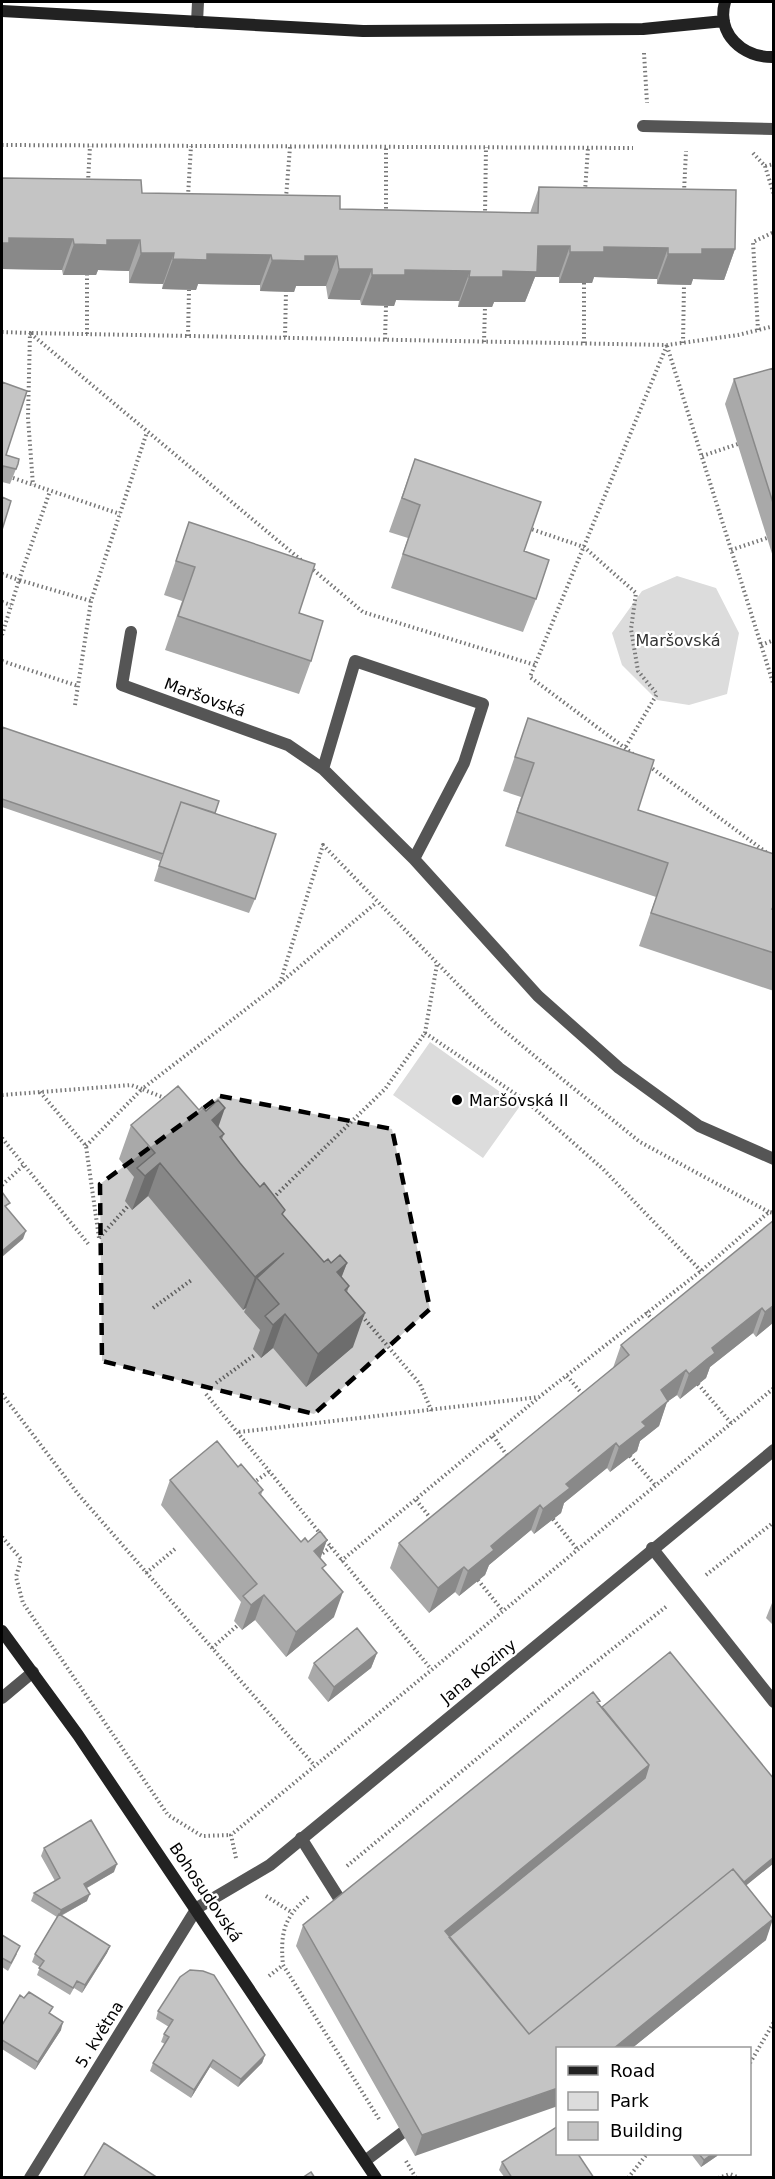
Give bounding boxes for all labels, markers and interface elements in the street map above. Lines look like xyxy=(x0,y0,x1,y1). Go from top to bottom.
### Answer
park label: Maršovská xyxy=(636,631,720,650)
street label: Maršovská xyxy=(162,674,248,721)
place label: Maršovská II xyxy=(469,1091,568,1110)
marker: Maršovská II xyxy=(450,1093,464,1107)
street label: Jana Koziny xyxy=(436,1635,520,1708)
street label: Bohosudovská xyxy=(165,1839,246,1946)
street label: 5. května xyxy=(71,1997,127,2071)
legend xyxy=(556,2047,751,2155)
text: Road xyxy=(610,2060,655,2081)
text: Park xyxy=(610,2090,649,2111)
text: Building xyxy=(610,2120,683,2141)

